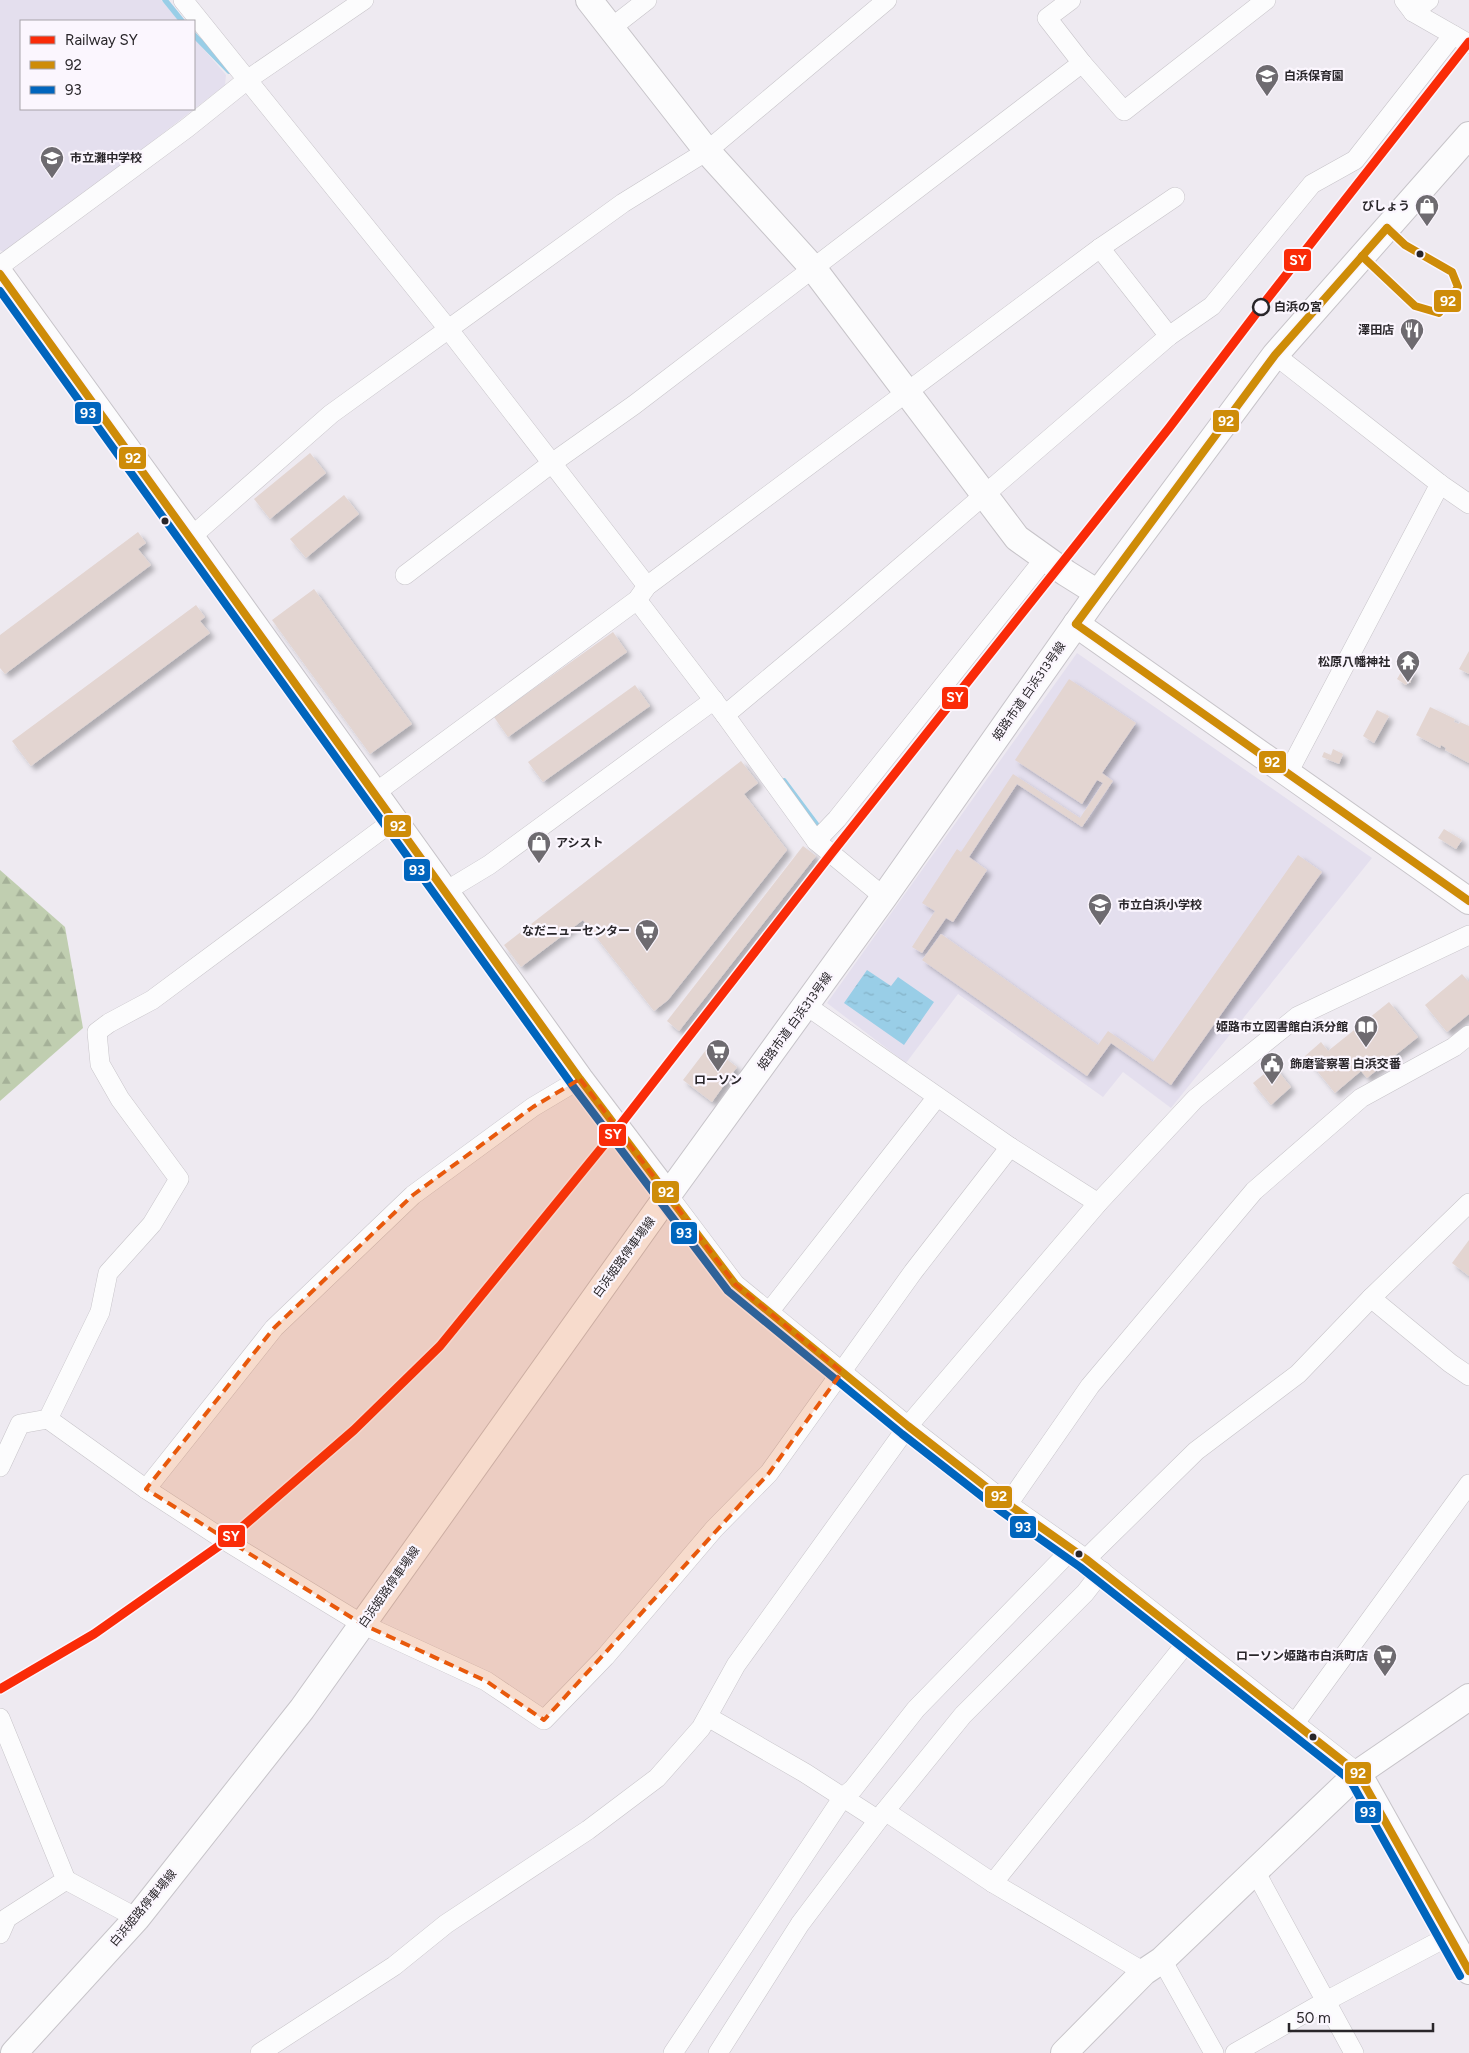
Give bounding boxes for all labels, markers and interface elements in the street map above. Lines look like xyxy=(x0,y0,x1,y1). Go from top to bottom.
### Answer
legend xyxy=(20,20,195,110)
text: Railway SY xyxy=(65,31,138,49)
text: 92 xyxy=(65,56,82,74)
school or university icon: 白浜保育園 xyxy=(1254,63,1280,97)
place label: 白浜保育園 xyxy=(1284,69,1344,83)
text: 93 xyxy=(65,81,82,99)
school or university icon: 市立灘中学校 xyxy=(39,145,65,179)
place label: 市立灘中学校 xyxy=(70,151,142,165)
shop icon: びしょう xyxy=(1414,193,1440,227)
place label: びしょう xyxy=(1362,199,1410,213)
line badge: SY xyxy=(1283,248,1312,272)
unlabelled marker xyxy=(1415,249,1425,259)
text: SY xyxy=(1289,252,1307,269)
line badge: 92 xyxy=(1433,289,1462,313)
text: 92 xyxy=(1440,293,1456,310)
marker: 白浜の宮 xyxy=(1252,298,1270,316)
place label: 白浜の宮 xyxy=(1274,300,1322,314)
restaurant icon: 澤田店 xyxy=(1399,317,1425,351)
place label: 澤田店 xyxy=(1358,323,1394,337)
line badge: 93 xyxy=(74,401,102,425)
text: 93 xyxy=(80,405,96,422)
line badge: 92 xyxy=(1212,409,1240,433)
text: 92 xyxy=(1218,413,1234,430)
line badge: 92 xyxy=(118,446,147,470)
text: 92 xyxy=(125,450,141,467)
unlabelled marker xyxy=(160,516,170,526)
street label: 姫路市道 白浜313号線 xyxy=(990,639,1068,743)
temple icon: 松原八幡神社 xyxy=(1395,649,1421,683)
place label: 松原八幡神社 xyxy=(1318,655,1390,669)
line badge: SY xyxy=(941,686,969,710)
text: SY xyxy=(946,689,964,706)
line badge: 92 xyxy=(1258,750,1287,774)
text: 92 xyxy=(1264,754,1280,771)
line badge: 92 xyxy=(383,814,412,838)
text: 92 xyxy=(390,818,406,835)
shop icon: アシスト xyxy=(526,830,552,864)
place label: アシスト xyxy=(556,836,604,850)
line badge: 93 xyxy=(403,858,431,882)
text: 93 xyxy=(409,862,425,879)
school or university icon: 市立白浜小学校 xyxy=(1087,892,1113,926)
place label: 市立白浜小学校 xyxy=(1118,898,1202,912)
supermarket icon: なだニューセンター xyxy=(634,918,660,952)
place label: なだニューセンター xyxy=(522,924,630,938)
street label: 姫路市道 白浜313号線 xyxy=(755,970,835,1072)
library icon: 姫路市立図書館白浜分館 xyxy=(1353,1014,1379,1048)
place label: 姫路市立図書館白浜分館 xyxy=(1216,1020,1348,1034)
supermarket icon: ローソン xyxy=(705,1038,731,1072)
public building icon: 飾磨警察署 白浜交番 xyxy=(1259,1051,1285,1085)
place label: 飾磨警察署 白浜交番 xyxy=(1290,1057,1402,1071)
place label: ローソン xyxy=(694,1073,742,1087)
line badge: SY xyxy=(598,1123,627,1147)
text: SY xyxy=(604,1126,622,1143)
line badge: 92 xyxy=(651,1180,680,1204)
text: 92 xyxy=(658,1184,674,1201)
street label: 白浜姫路停車場線 xyxy=(590,1214,658,1300)
line badge: 93 xyxy=(670,1221,698,1245)
text: 93 xyxy=(676,1225,692,1242)
line badge: 92 xyxy=(984,1485,1013,1509)
text: 92 xyxy=(991,1488,1007,1505)
line badge: 93 xyxy=(1009,1515,1037,1539)
text: 93 xyxy=(1015,1519,1031,1536)
line badge: SY xyxy=(217,1524,246,1548)
text: SY xyxy=(222,1528,240,1545)
street label: 白浜姫路停車場線 xyxy=(356,1544,422,1630)
unlabelled marker xyxy=(1074,1549,1084,1559)
supermarket icon: ローソン姫路市白浜町店 xyxy=(1372,1643,1398,1677)
place label: ローソン姫路市白浜町店 xyxy=(1236,1649,1368,1663)
unlabelled marker xyxy=(1308,1732,1318,1742)
line badge: 92 xyxy=(1344,1761,1372,1785)
text: 92 xyxy=(1350,1765,1366,1782)
line badge: 93 xyxy=(1354,1800,1382,1824)
text: 93 xyxy=(1360,1804,1376,1821)
street label: 白浜姫路停車場線 xyxy=(107,1867,179,1949)
scale bar xyxy=(1289,2000,1433,2032)
text: 50 m xyxy=(1296,2009,1331,2027)

